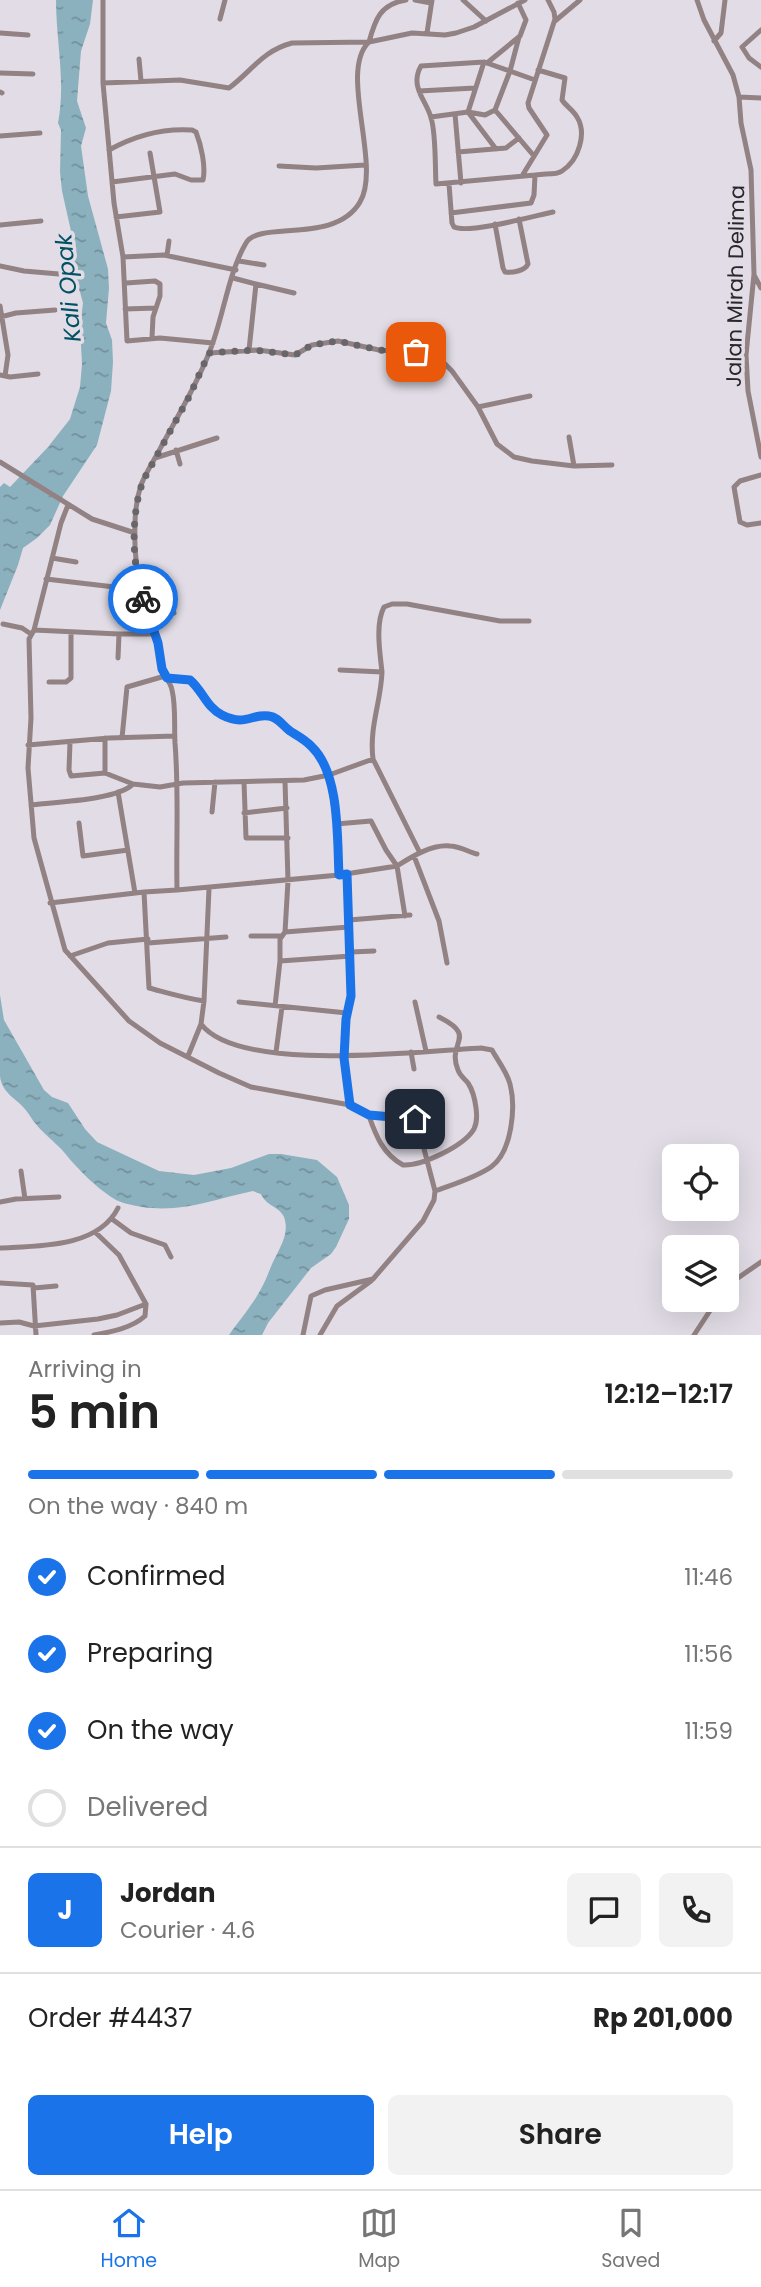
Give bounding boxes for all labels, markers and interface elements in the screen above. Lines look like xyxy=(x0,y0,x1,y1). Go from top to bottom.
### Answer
street label: Jalan Mirah Delima xyxy=(719,185,751,387)
water label: Kali Opak xyxy=(47,231,89,343)
pin xyxy=(386,322,446,382)
icon: bag xyxy=(397,333,435,371)
courier xyxy=(108,564,178,634)
icon: bike xyxy=(124,580,162,618)
pin xyxy=(385,1089,445,1149)
icon: home xyxy=(396,1100,434,1138)
map controls xyxy=(662,1144,739,1312)
button: locate xyxy=(662,1144,739,1221)
button: layers xyxy=(662,1235,739,1312)
text: Arriving in xyxy=(28,1353,142,1385)
text: 12:12–12:17 xyxy=(604,1376,733,1412)
text: 5 min xyxy=(28,1380,160,1444)
text: On the way · 840 m xyxy=(28,1490,248,1522)
icon: check xyxy=(28,1558,66,1596)
text: Confirmed xyxy=(87,1558,225,1594)
text: 11:46 xyxy=(684,1561,733,1593)
icon: check xyxy=(28,1635,66,1673)
text: Preparing xyxy=(87,1635,213,1671)
text: 11:56 xyxy=(684,1638,733,1670)
icon: check xyxy=(28,1712,66,1750)
text: On the way xyxy=(87,1712,234,1748)
text: 11:59 xyxy=(684,1715,733,1747)
text: Delivered xyxy=(87,1789,208,1825)
button: chat xyxy=(567,1873,641,1947)
button: phone xyxy=(659,1873,733,1947)
text: Jordan xyxy=(120,1875,216,1911)
text: J xyxy=(57,1892,73,1928)
text: Courier · 4.6 xyxy=(120,1914,255,1946)
text: Order #4437 xyxy=(28,2000,193,2036)
text: Rp 201,000 xyxy=(593,2000,733,2036)
button: Help xyxy=(28,2095,374,2175)
button: Share xyxy=(388,2095,733,2175)
tab: Home xyxy=(100,2204,157,2275)
tab: Map xyxy=(358,2204,400,2275)
tab: Saved xyxy=(601,2204,660,2275)

